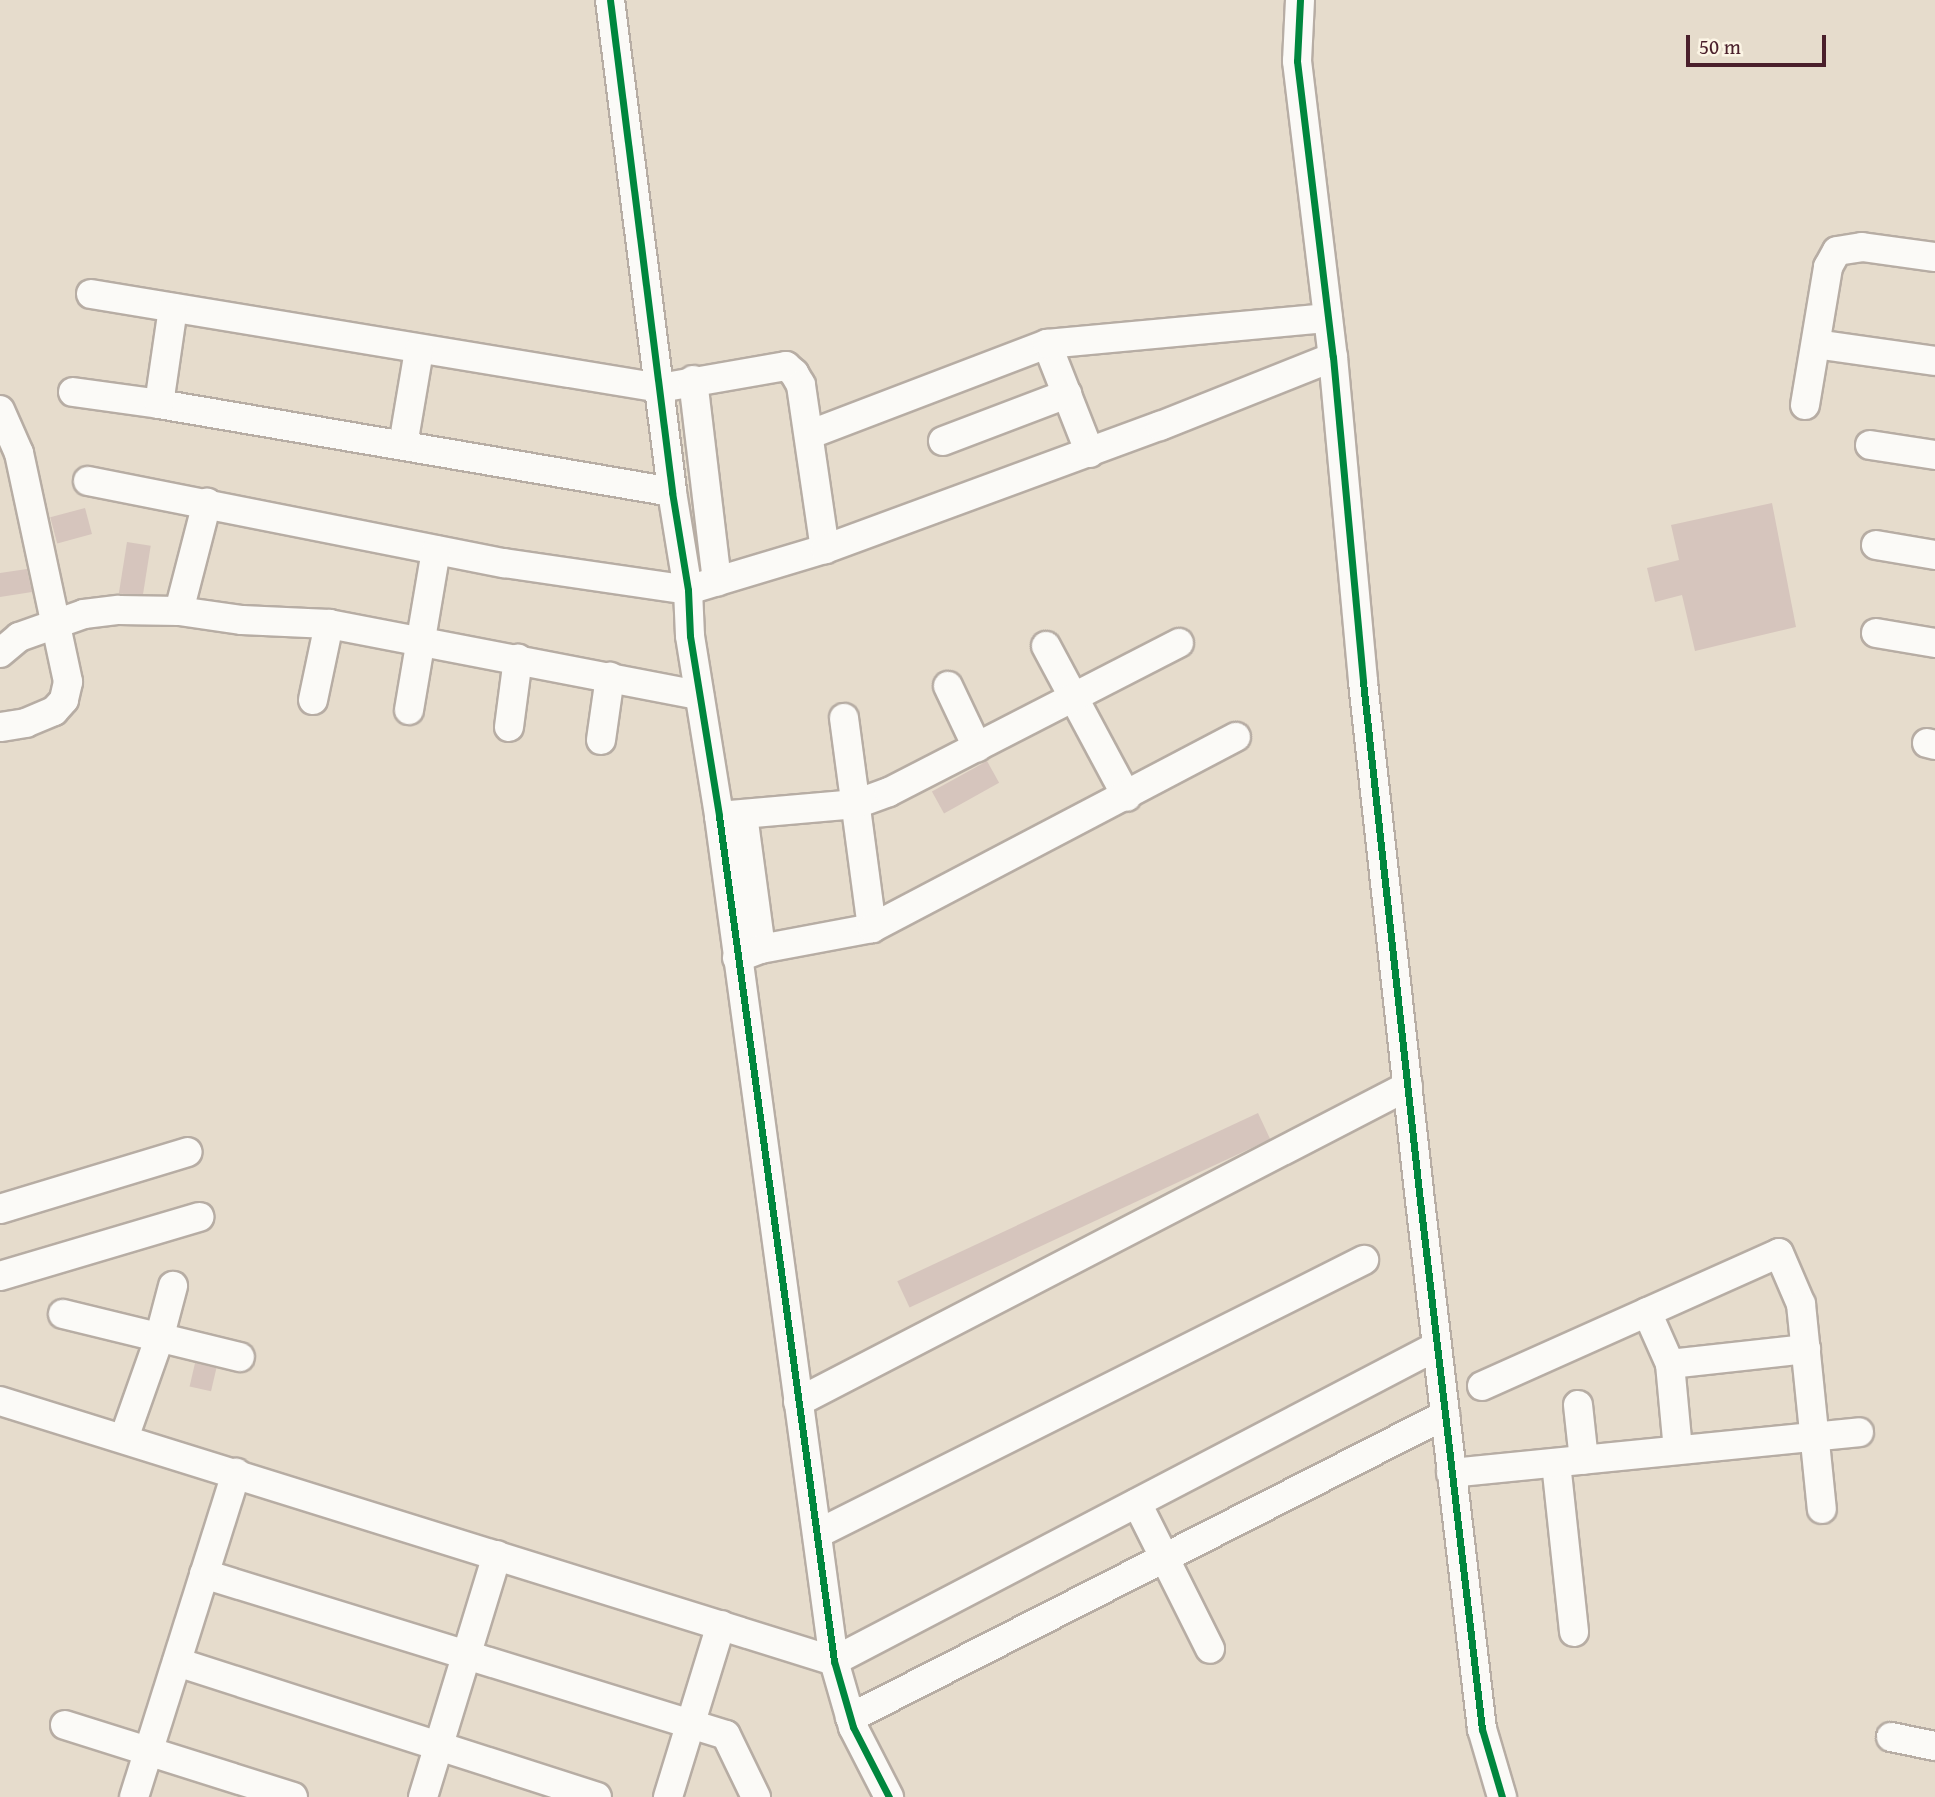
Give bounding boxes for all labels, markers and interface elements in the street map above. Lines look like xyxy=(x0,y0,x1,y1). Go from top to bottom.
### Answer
scale bar xyxy=(1690,21,1830,65)
text: 50 m xyxy=(1699,31,1741,62)

